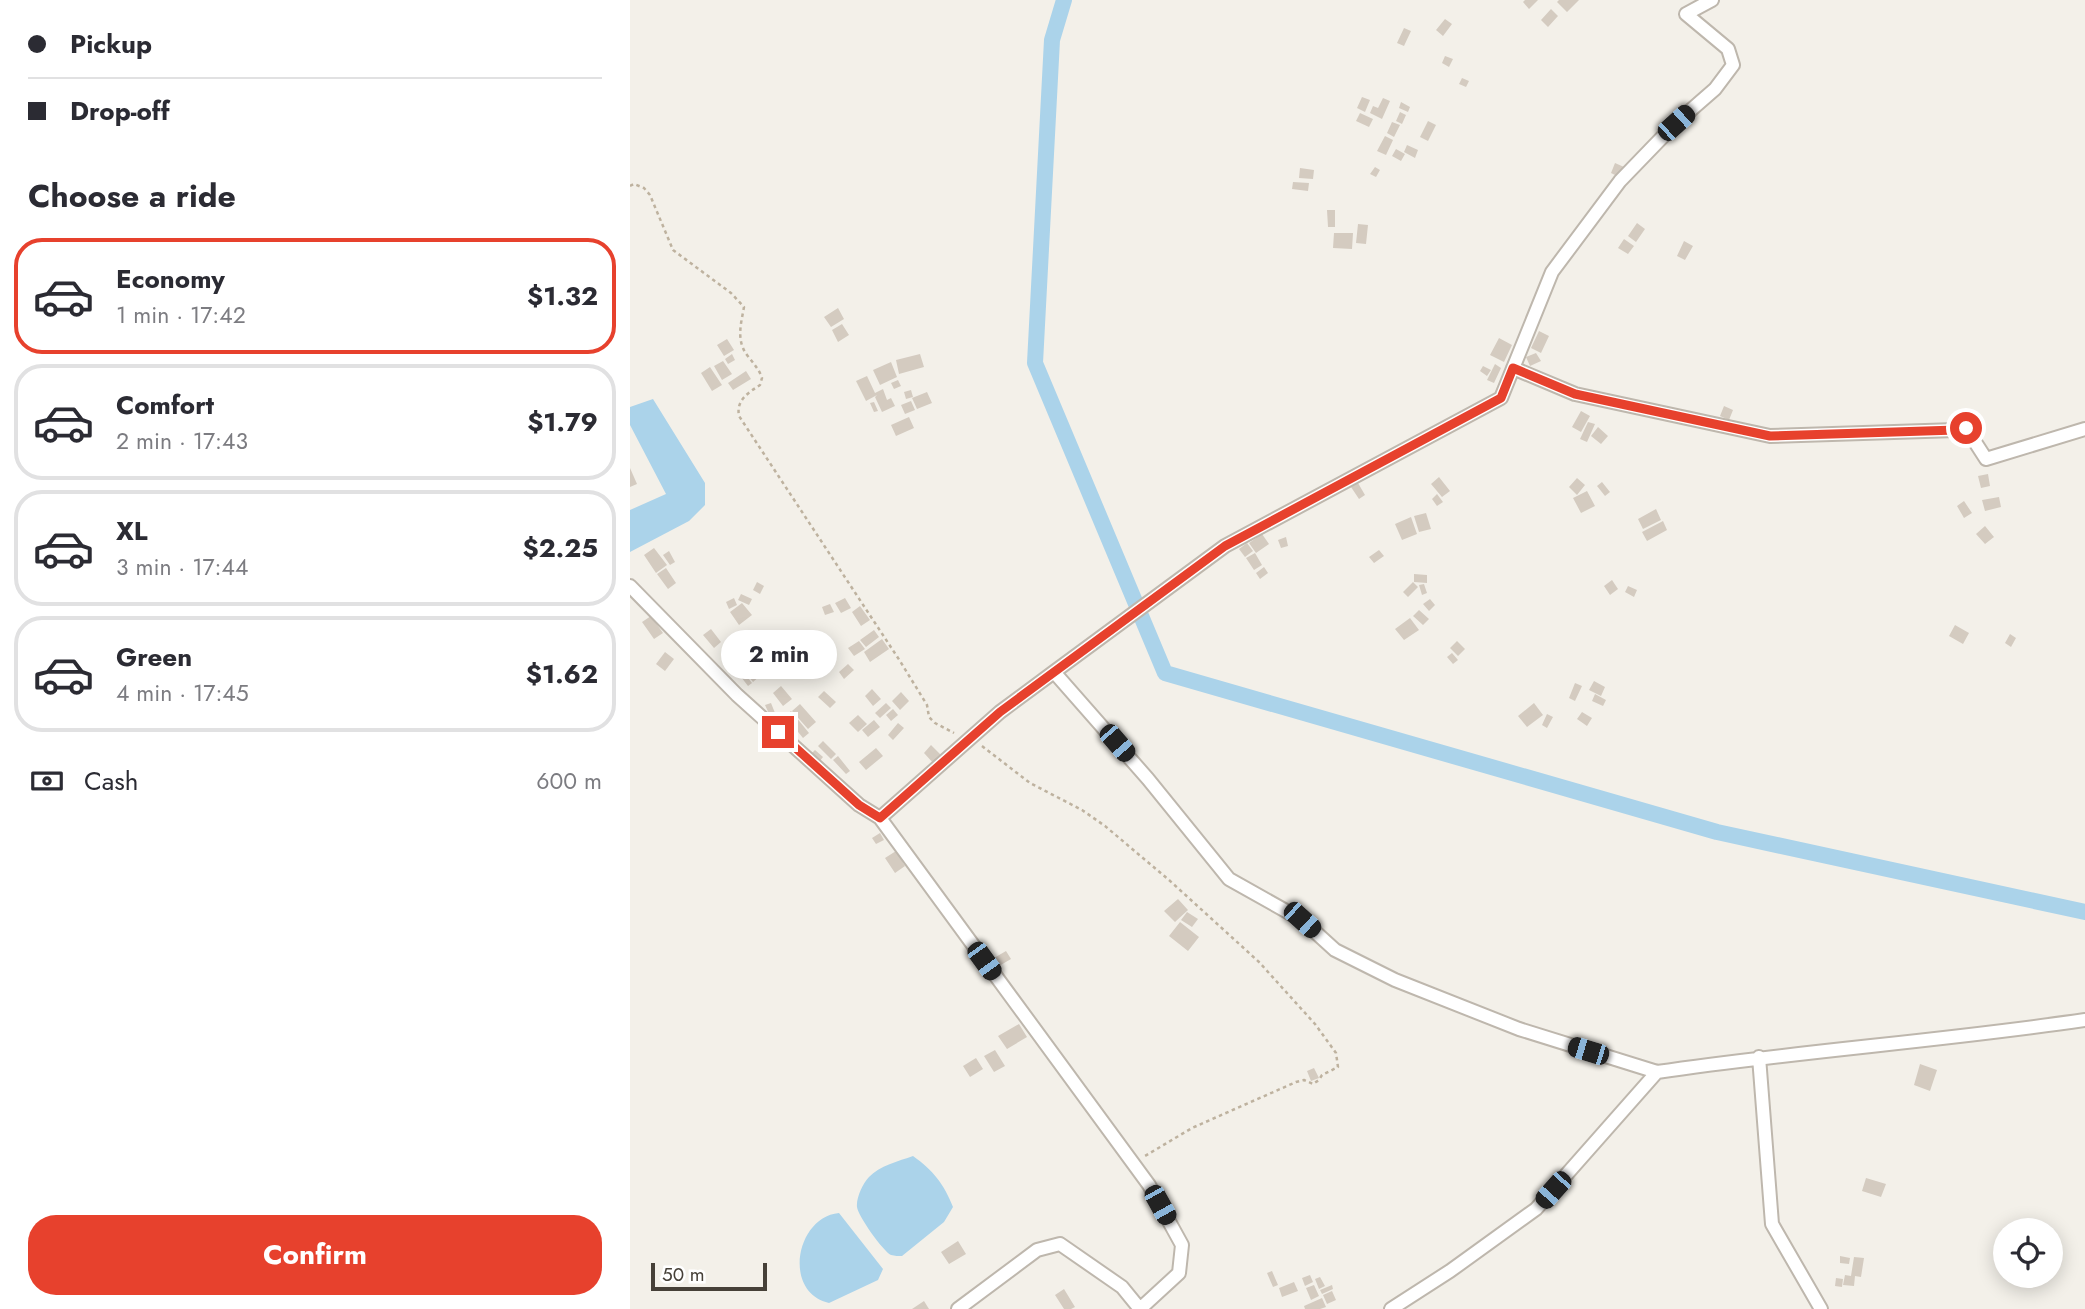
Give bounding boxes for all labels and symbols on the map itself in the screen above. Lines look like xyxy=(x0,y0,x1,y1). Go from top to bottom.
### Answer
car xyxy=(1654,101,1699,145)
route start xyxy=(1950,412,1982,444)
callout: 2 min xyxy=(720,630,836,680)
route end xyxy=(762,716,794,748)
car xyxy=(1096,720,1139,766)
car xyxy=(1280,898,1325,942)
car xyxy=(964,938,1005,984)
car xyxy=(1565,1035,1612,1067)
car xyxy=(1532,1167,1575,1213)
car xyxy=(1141,1182,1180,1228)
scale bar xyxy=(651,1260,766,1292)

